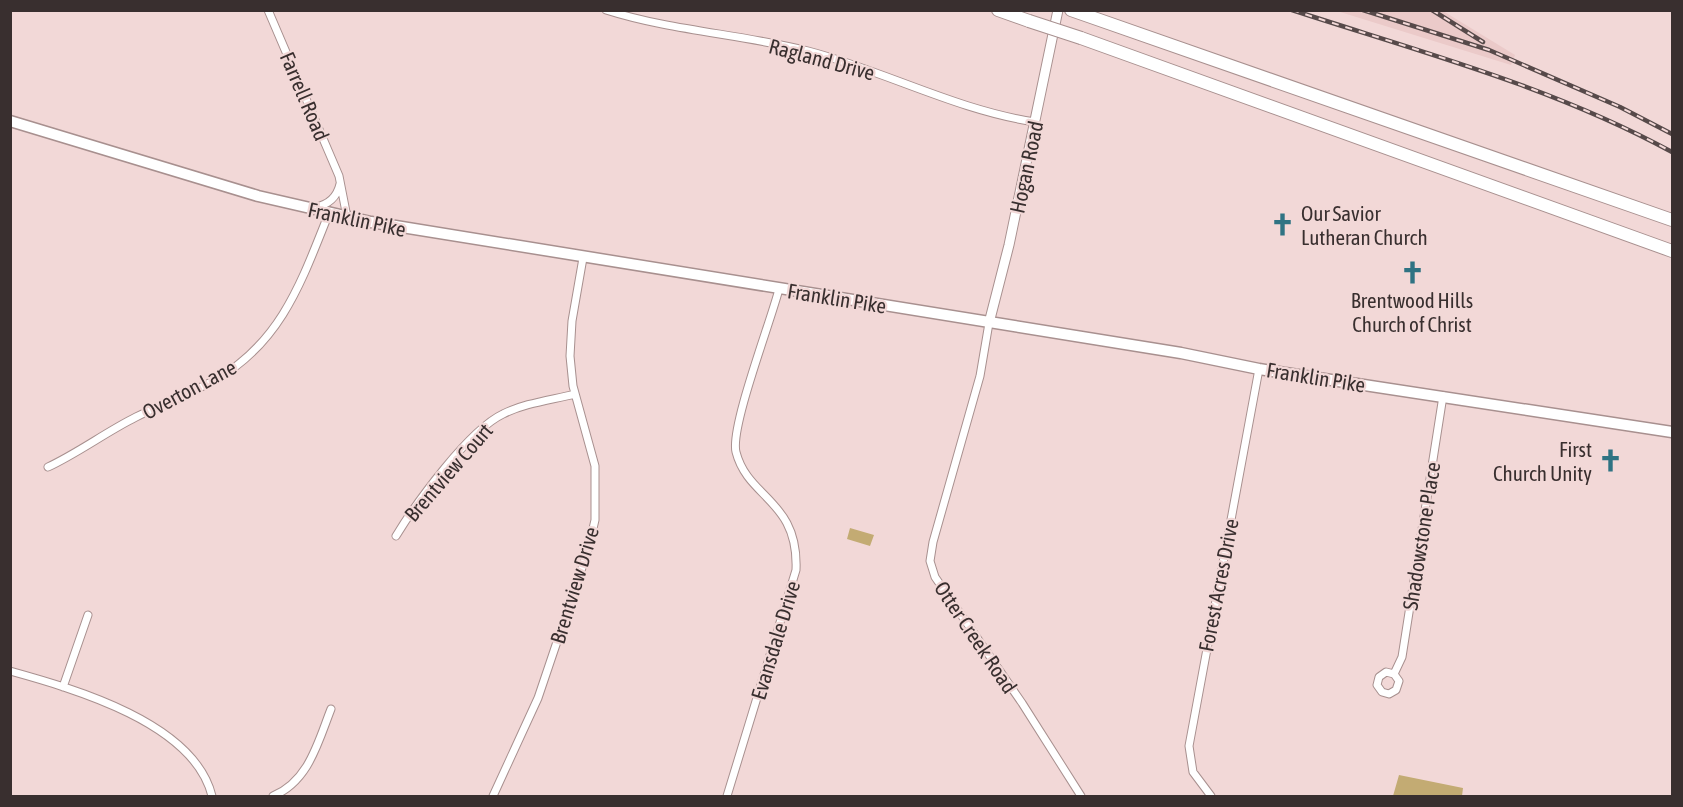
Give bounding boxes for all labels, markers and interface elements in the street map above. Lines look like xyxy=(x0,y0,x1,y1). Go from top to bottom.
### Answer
street label: Ragland Drive xyxy=(767,33,877,85)
street label: Farrell Road xyxy=(276,48,334,144)
street label: Hogan Road xyxy=(1005,119,1047,215)
street label: Franklin Pike xyxy=(306,197,408,241)
place label: Our Savior Lutheran Church xyxy=(1301,201,1428,249)
church icon: Our Savior Lutheran Church xyxy=(1270,212,1296,238)
church icon: Brentwood Hills Church of Christ xyxy=(1399,259,1425,285)
street label: Franklin Pike xyxy=(786,278,888,318)
place label: Brentwood Hills Church of Christ xyxy=(1351,288,1473,336)
street label: Overton Lane xyxy=(138,354,240,424)
street label: Franklin Pike xyxy=(1265,357,1367,397)
street label: Brentview Court xyxy=(399,418,497,526)
place label: First Church Unity xyxy=(1493,437,1592,485)
church icon: First Church Unity xyxy=(1597,448,1623,474)
street label: Shadowstone Place xyxy=(1397,460,1445,612)
street label: Forest Acres Drive xyxy=(1193,517,1243,653)
street label: Brentview Drive xyxy=(545,524,603,646)
street label: Otter Creek Road xyxy=(930,577,1022,697)
street label: Evansdale Drive xyxy=(746,578,804,702)

